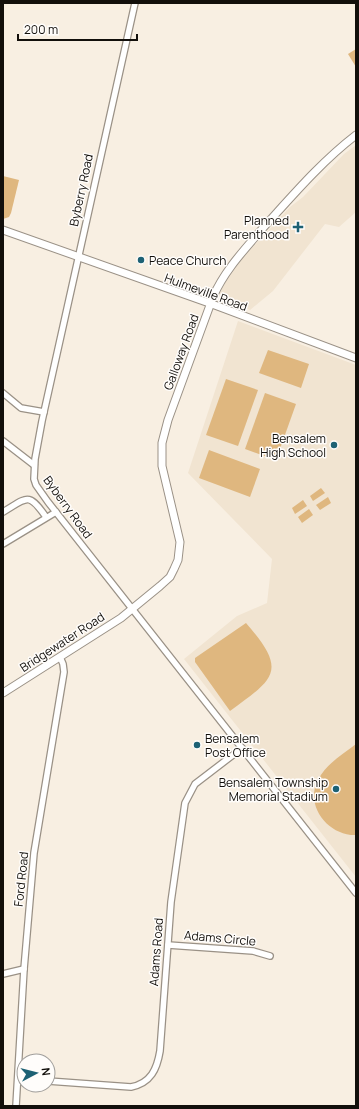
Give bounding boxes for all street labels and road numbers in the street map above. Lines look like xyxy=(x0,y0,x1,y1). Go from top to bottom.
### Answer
street label: Byberry Road xyxy=(65,152,97,228)
street label: Hulmeville Road xyxy=(162,269,250,315)
street label: Galloway Road xyxy=(159,312,203,392)
street label: Byberry Road xyxy=(40,472,96,542)
street label: Bridgewater Road xyxy=(16,608,108,676)
street label: Ford Road xyxy=(10,851,32,907)
street label: Adams Road xyxy=(145,917,167,987)
street label: Adams Circle xyxy=(183,926,257,950)

